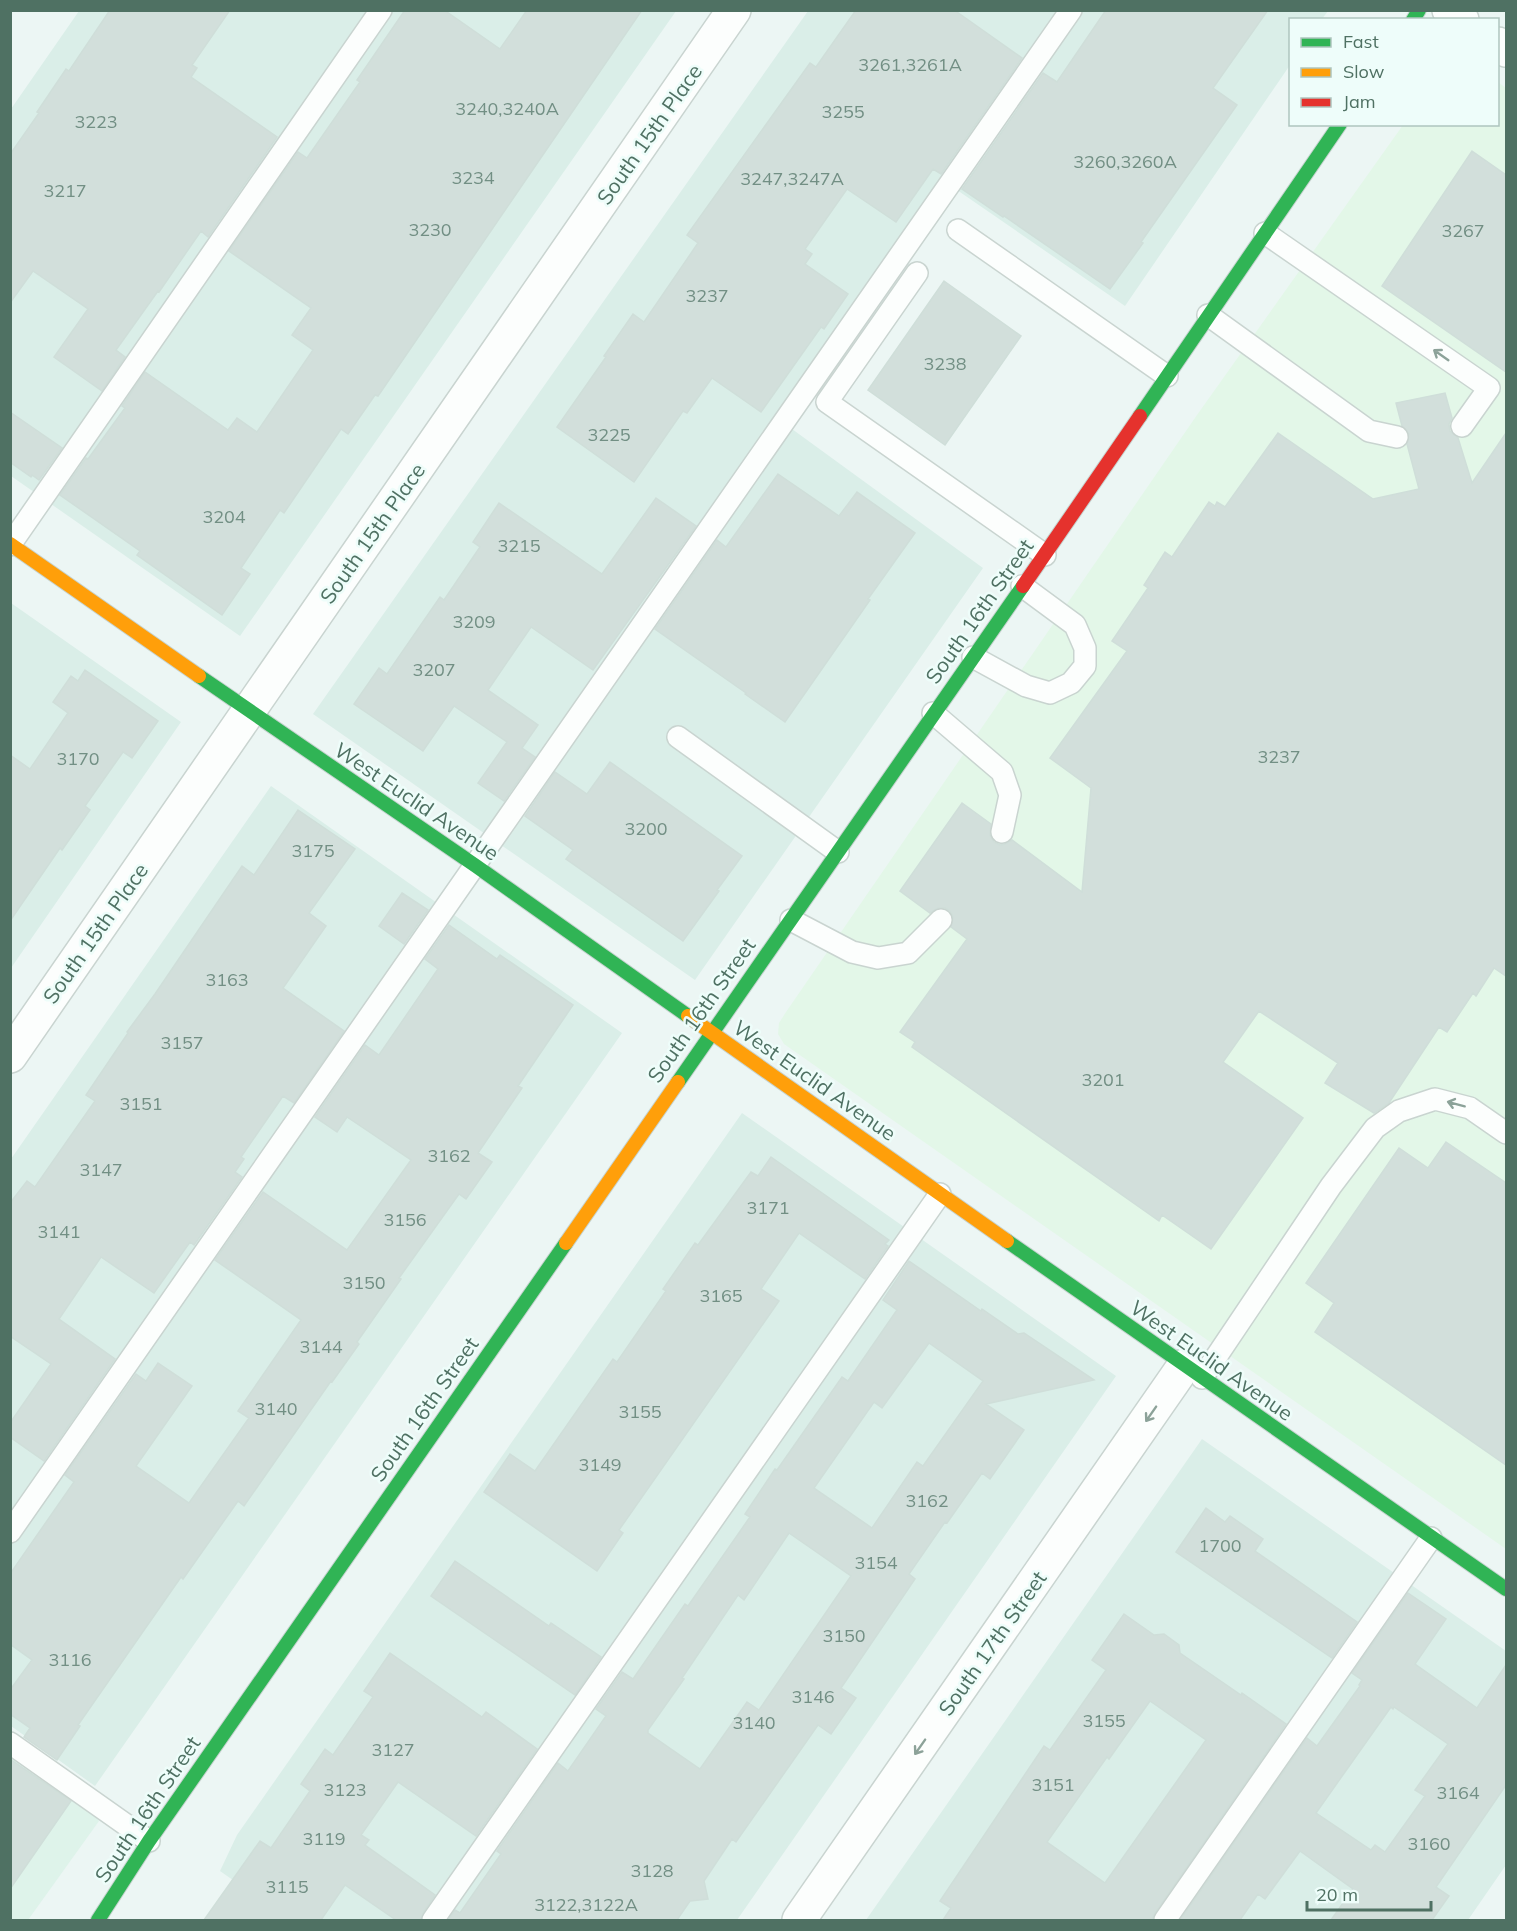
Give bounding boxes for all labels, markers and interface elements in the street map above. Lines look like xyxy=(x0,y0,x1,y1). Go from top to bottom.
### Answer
legend xyxy=(1289,18,1499,126)
text: Fast xyxy=(1343,30,1379,53)
house number: 3261,3261A xyxy=(858,53,962,76)
street label: South 15th Place xyxy=(591,59,707,209)
text: Slow xyxy=(1343,60,1385,83)
text: Jam xyxy=(1343,90,1376,113)
house number: 3240,3240A xyxy=(455,97,559,120)
house number: 3255 xyxy=(821,100,865,123)
house number: 3223 xyxy=(74,110,118,133)
house number: 3260,3260A xyxy=(1073,150,1177,173)
house number: 3234 xyxy=(451,166,495,189)
house number: 3247,3247A xyxy=(740,167,844,190)
house number: 3217 xyxy=(43,179,87,202)
house number: 3230 xyxy=(408,218,452,241)
house number: 3267 xyxy=(1441,219,1485,242)
house number: 3237 xyxy=(685,284,729,307)
one-way arrow xyxy=(1433,349,1450,361)
house number: 3238 xyxy=(923,352,967,375)
house number: 3225 xyxy=(587,423,631,446)
street label: South 15th Place xyxy=(314,458,430,608)
house number: 3204 xyxy=(202,505,246,528)
house number: 3215 xyxy=(497,534,541,557)
street label: South 16th Street xyxy=(919,534,1039,688)
house number: 3209 xyxy=(452,610,496,633)
house number: 3207 xyxy=(412,658,456,681)
street label: West Euclid Avenue xyxy=(330,736,504,866)
house number: 3237 xyxy=(1257,745,1301,768)
house number: 3170 xyxy=(56,747,100,770)
house number: 3200 xyxy=(624,817,668,840)
house number: 3175 xyxy=(291,839,335,862)
street label: South 15th Place xyxy=(37,858,153,1008)
street label: South 16th Street xyxy=(641,933,761,1087)
house number: 3163 xyxy=(205,968,249,991)
street label: West Euclid Avenue xyxy=(729,1014,901,1146)
house number: 3157 xyxy=(160,1031,204,1054)
house number: 3201 xyxy=(1081,1068,1125,1091)
house number: 3151 xyxy=(119,1092,163,1115)
one-way arrow xyxy=(1447,1098,1466,1110)
house number: 3162 xyxy=(427,1144,471,1167)
house number: 3147 xyxy=(79,1158,123,1181)
house number: 3171 xyxy=(746,1196,790,1219)
house number: 3156 xyxy=(383,1208,427,1231)
house number: 3141 xyxy=(37,1220,81,1243)
house number: 3150 xyxy=(342,1271,386,1294)
house number: 3165 xyxy=(699,1284,743,1307)
street label: West Euclid Avenue xyxy=(1126,1294,1298,1426)
street label: South 16th Street xyxy=(364,1332,484,1486)
house number: 3144 xyxy=(299,1335,343,1358)
house number: 3140 xyxy=(254,1397,298,1420)
house number: 3155 xyxy=(618,1400,662,1423)
one-way arrow xyxy=(1145,1405,1157,1422)
house number: 3149 xyxy=(578,1453,622,1476)
house number: 3162 xyxy=(905,1489,949,1512)
house number: 1700 xyxy=(1198,1534,1242,1557)
house number: 3154 xyxy=(854,1551,898,1574)
street label: South 17th Street xyxy=(932,1566,1052,1720)
house number: 3150 xyxy=(822,1624,866,1647)
house number: 3116 xyxy=(48,1648,92,1671)
house number: 3146 xyxy=(791,1685,835,1708)
house number: 3155 xyxy=(1082,1709,1126,1732)
house number: 3140 xyxy=(732,1711,776,1734)
street label: South 16th Street xyxy=(88,1731,206,1887)
house number: 3127 xyxy=(371,1738,415,1761)
one-way arrow xyxy=(914,1738,926,1754)
house number: 3151 xyxy=(1031,1773,1075,1796)
house number: 3123 xyxy=(323,1778,367,1801)
house number: 3164 xyxy=(1436,1781,1480,1804)
house number: 3119 xyxy=(302,1827,346,1850)
house number: 3160 xyxy=(1407,1832,1451,1855)
house number: 3128 xyxy=(630,1859,674,1882)
scale bar xyxy=(1307,1874,1432,1912)
house number: 3115 xyxy=(265,1875,309,1898)
text: 20 m xyxy=(1316,1883,1358,1906)
house number: 3122,3122A xyxy=(534,1893,638,1916)

